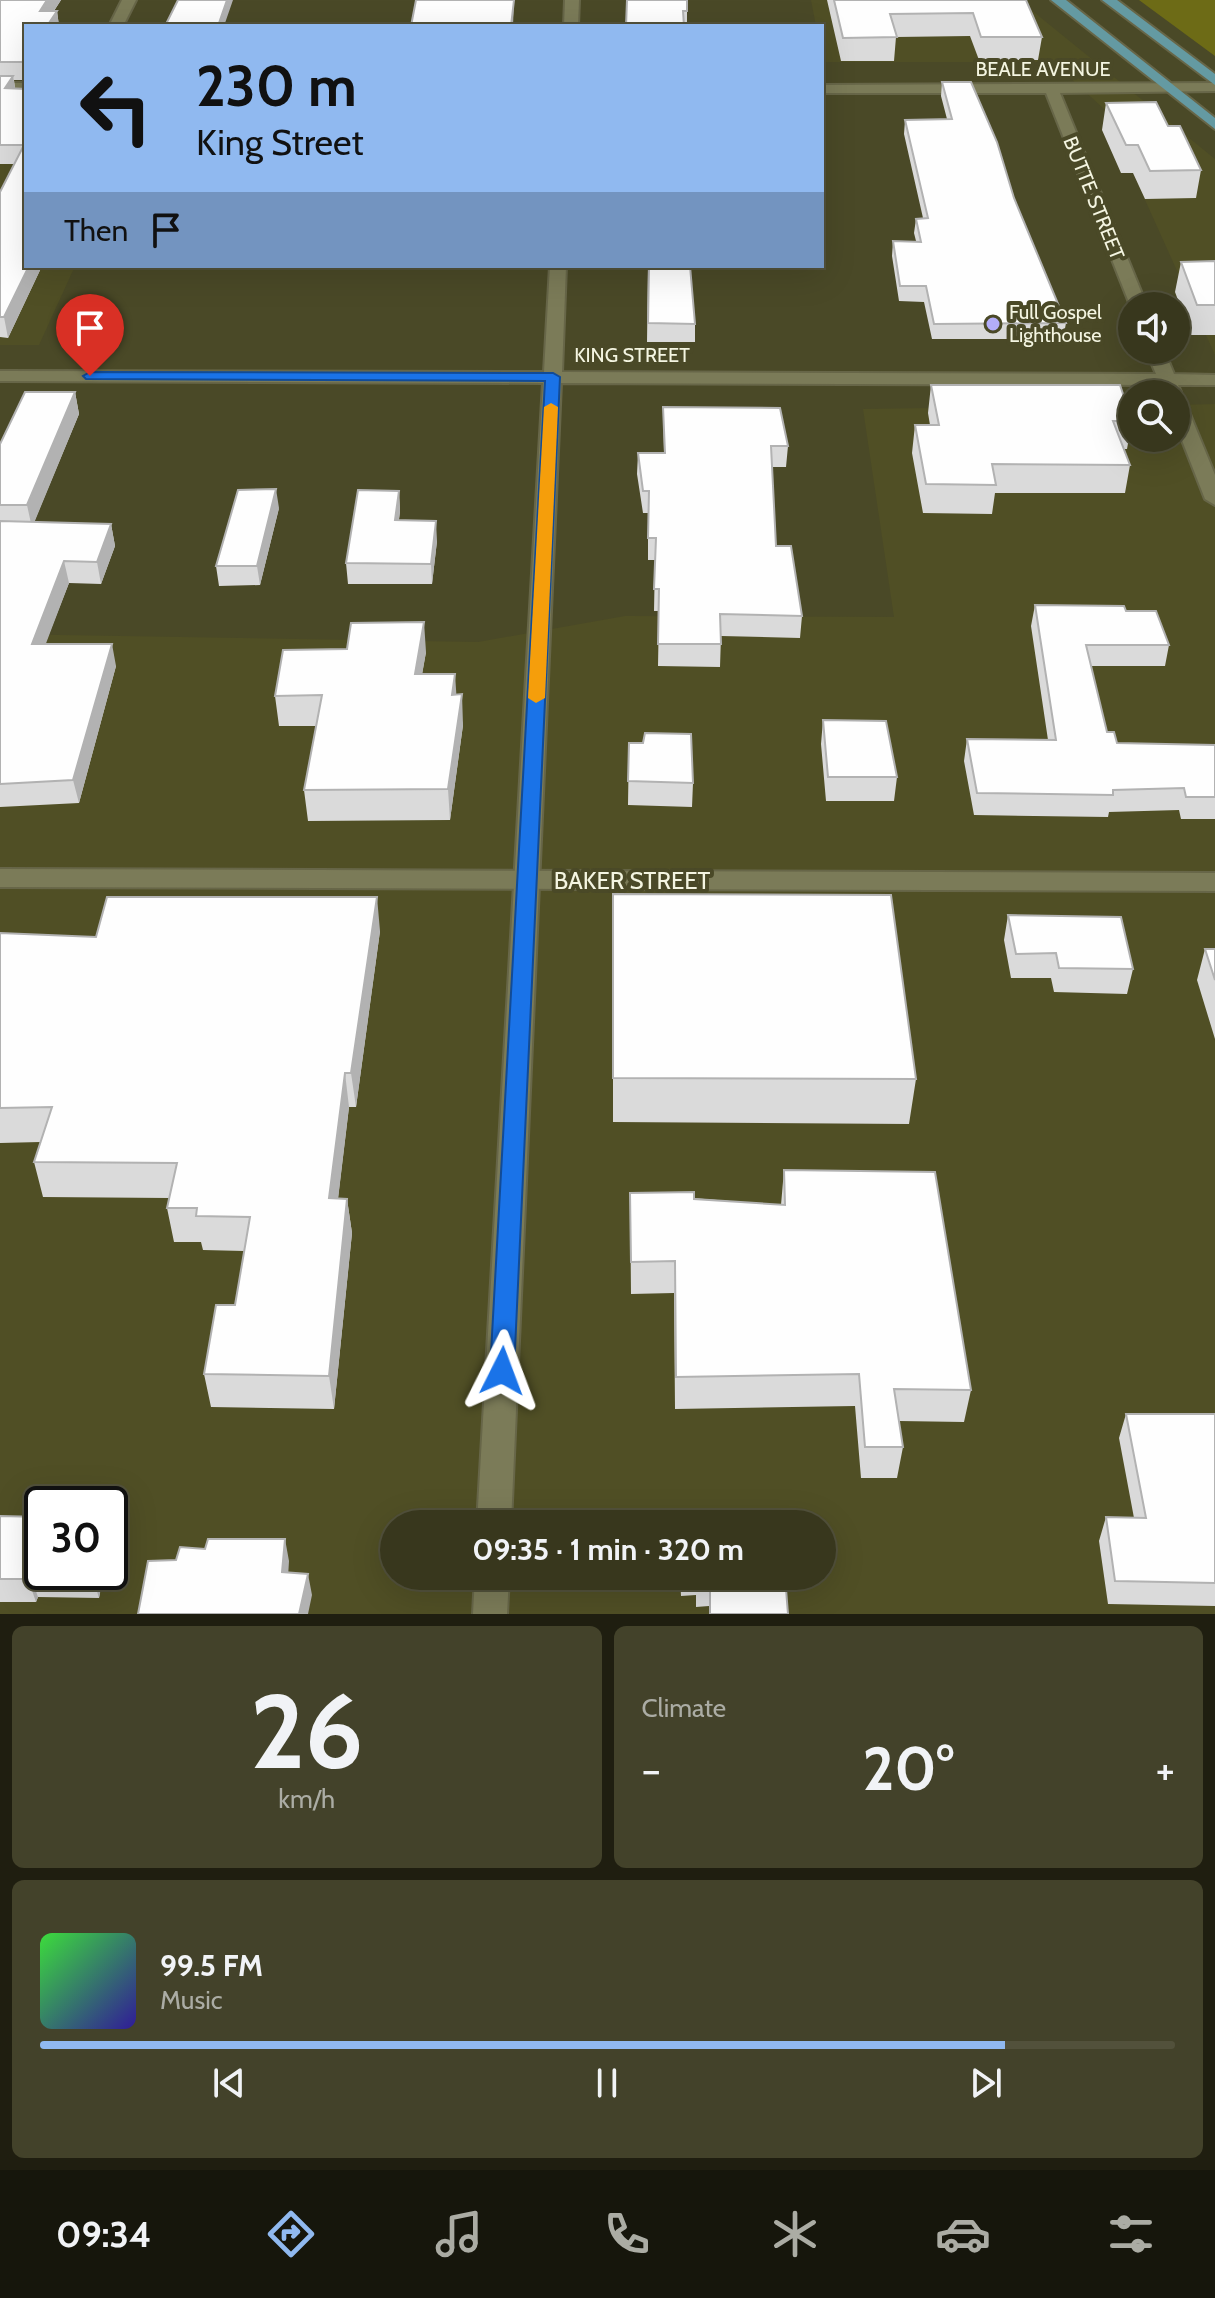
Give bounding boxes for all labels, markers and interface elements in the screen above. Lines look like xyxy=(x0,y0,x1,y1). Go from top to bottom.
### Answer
text: 230 m xyxy=(196,52,357,120)
icon: left xyxy=(64,56,168,160)
street label: BEALE AVENUE xyxy=(975,57,1111,81)
text: King Street xyxy=(196,120,364,164)
street label: BUTTE STREET xyxy=(1058,133,1130,263)
icon: arrive xyxy=(144,208,188,252)
text: Then xyxy=(64,212,128,249)
map controls xyxy=(1118,292,1190,452)
button: sound xyxy=(1118,292,1190,364)
pin xyxy=(56,294,124,376)
place label: Full Gospel Lighthouse xyxy=(1009,300,1102,347)
icon: arrive xyxy=(68,306,112,350)
marker: Full Gospel Lighthouse xyxy=(984,315,1002,333)
street label: KING STREET xyxy=(574,343,690,367)
button: search xyxy=(1118,380,1190,452)
street label: BAKER STREET xyxy=(554,866,710,895)
position arrow xyxy=(460,1329,544,1413)
speed limit sign: 30 xyxy=(24,1486,128,1590)
text: 09:35 · 1 min · 320 m xyxy=(472,1531,744,1568)
text: 26 xyxy=(250,1668,363,1794)
text: Climate xyxy=(642,1692,726,1724)
text: 20° xyxy=(863,1732,954,1805)
text: − xyxy=(642,1743,661,1796)
text: + xyxy=(1156,1743,1175,1796)
text: km/h xyxy=(278,1783,335,1815)
text: 99.5 FM xyxy=(160,1947,263,1984)
text: Music xyxy=(160,1984,223,2016)
icon: previous xyxy=(207,2061,251,2105)
icon: pause xyxy=(585,2061,629,2105)
icon: next xyxy=(964,2061,1008,2105)
icon: directions xyxy=(263,2206,319,2262)
icon: music xyxy=(431,2206,487,2262)
icon: phone xyxy=(599,2206,655,2262)
icon: climate xyxy=(767,2206,823,2262)
icon: car xyxy=(935,2206,991,2262)
icon: filters xyxy=(1103,2206,1159,2262)
text: 09:34 xyxy=(56,2212,151,2256)

